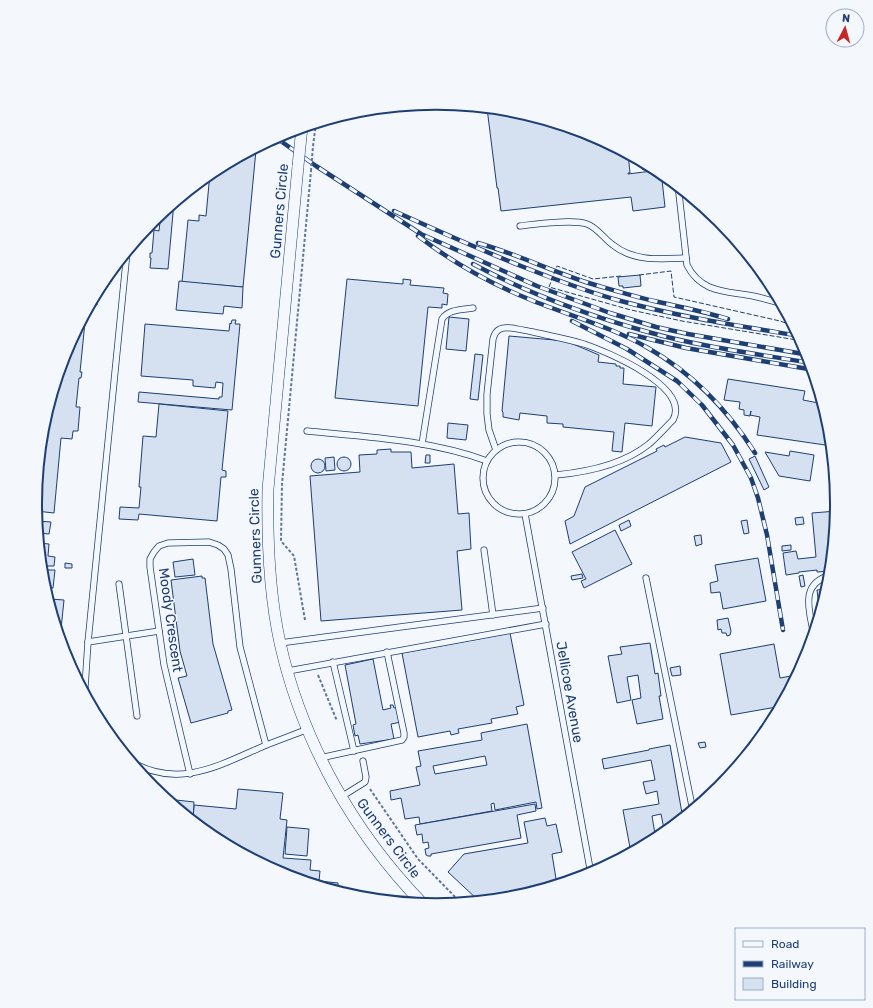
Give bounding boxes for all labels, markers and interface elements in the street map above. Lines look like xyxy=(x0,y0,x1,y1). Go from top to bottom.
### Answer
north arrow xyxy=(825,8,865,48)
text: N xyxy=(841,12,851,25)
street label: Gunners Circle xyxy=(267,163,292,259)
street label: Gunners Circle xyxy=(245,488,266,584)
street label: Moody Crescent xyxy=(155,567,186,674)
street label: Jellicoe Avenue xyxy=(552,640,587,744)
street label: Gunners Circle xyxy=(353,795,424,882)
legend xyxy=(735,928,865,1000)
text: Road xyxy=(771,937,799,951)
text: Railway xyxy=(771,957,814,971)
text: Building xyxy=(771,977,817,991)

